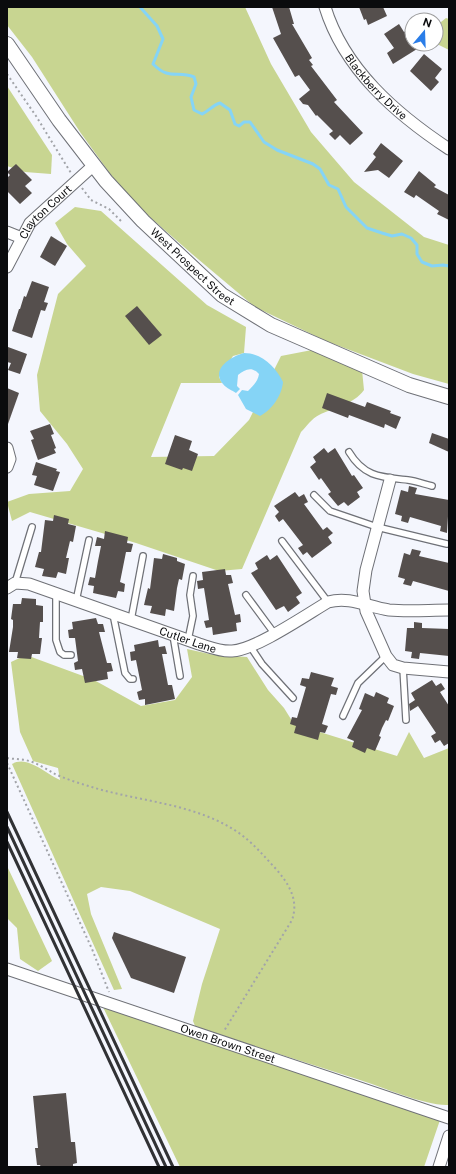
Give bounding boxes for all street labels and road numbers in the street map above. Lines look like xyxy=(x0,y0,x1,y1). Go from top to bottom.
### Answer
street label: Blackberry Drive xyxy=(343,52,410,122)
street label: Clayton Court xyxy=(17,182,74,241)
street label: West Prospect Street xyxy=(148,225,237,307)
street label: Cutler Lane xyxy=(158,625,218,655)
street label: Owen Brown Street xyxy=(179,1022,277,1065)

